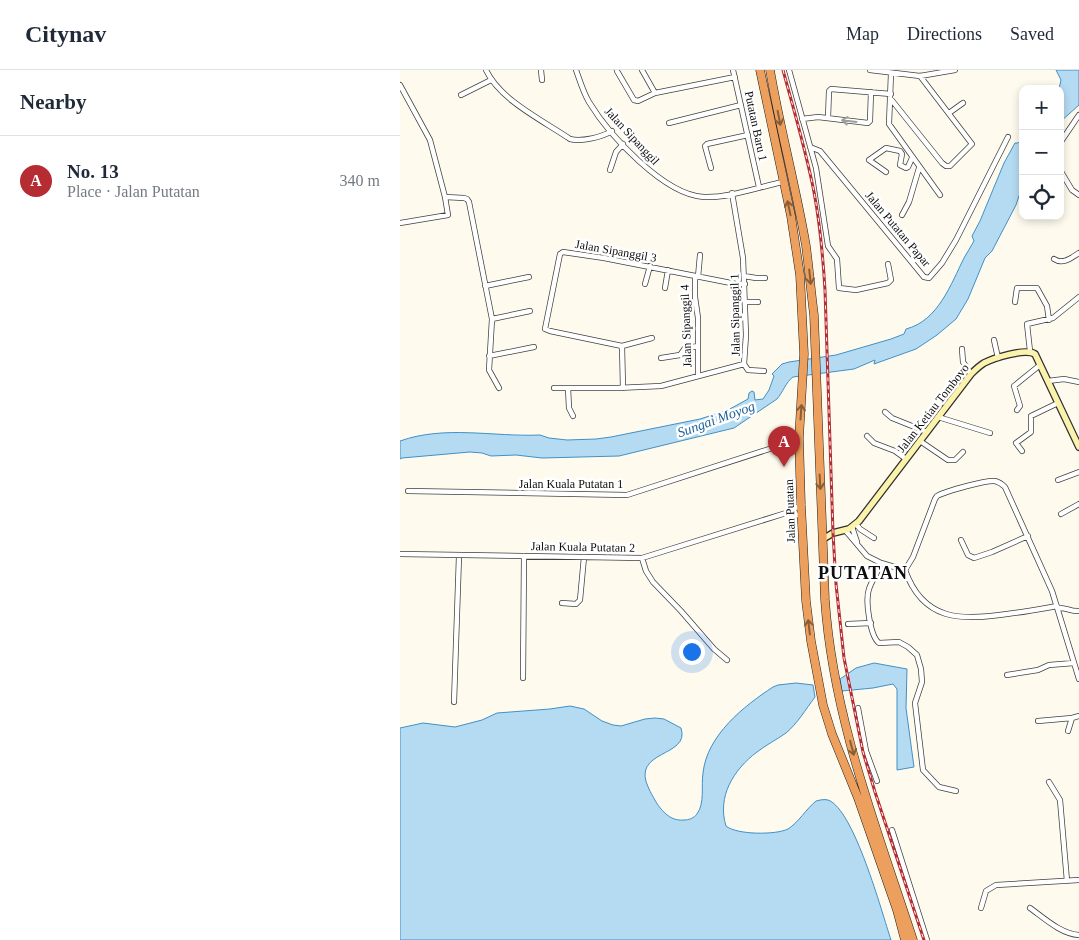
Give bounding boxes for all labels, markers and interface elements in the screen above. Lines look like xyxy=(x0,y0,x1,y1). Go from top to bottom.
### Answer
text: Citynav xyxy=(25,21,106,47)
text: Map xyxy=(846,24,879,44)
text: Directions xyxy=(907,24,982,44)
text: Saved xyxy=(1010,24,1054,44)
map controls xyxy=(1019,85,1064,220)
button: + xyxy=(1019,85,1064,130)
text: Nearby xyxy=(20,90,87,114)
street label: Putatan Baru 1 xyxy=(742,90,770,162)
street label: Jalan Sipanggil xyxy=(602,104,663,168)
one-way arrow xyxy=(775,110,785,126)
one-way arrow xyxy=(841,116,857,126)
button: − xyxy=(1019,130,1064,175)
text: No. 13 xyxy=(67,161,119,182)
text: A xyxy=(30,172,42,189)
text: 340 m xyxy=(340,172,380,189)
button: locate xyxy=(1019,175,1064,220)
text: Place · Jalan Putatan xyxy=(67,183,200,200)
street label: Jalan Putatan Papar xyxy=(862,189,934,269)
one-way arrow xyxy=(784,200,793,216)
street label: Jalan Sipanggil 3 xyxy=(574,237,658,265)
one-way arrow xyxy=(805,269,815,285)
street label: Jalan Sipanggil 1 xyxy=(727,274,743,356)
street label: Jalan Sipanggil 4 xyxy=(678,284,694,368)
street label: Jalan Ketiau Tombovo xyxy=(894,361,972,455)
water label: Sungai Moyog xyxy=(675,399,757,440)
one-way arrow xyxy=(796,404,806,420)
pin: A xyxy=(768,426,800,467)
one-way arrow xyxy=(815,473,824,489)
street label: Jalan Kuala Putatan 1 xyxy=(519,477,623,491)
street label: Jalan Putatan xyxy=(782,479,798,543)
street label: Jalan Kuala Putatan 2 xyxy=(531,539,635,555)
district label: PUTATAN xyxy=(818,563,908,583)
one-way arrow xyxy=(804,619,814,635)
your location xyxy=(679,639,705,665)
one-way arrow xyxy=(847,739,857,755)

